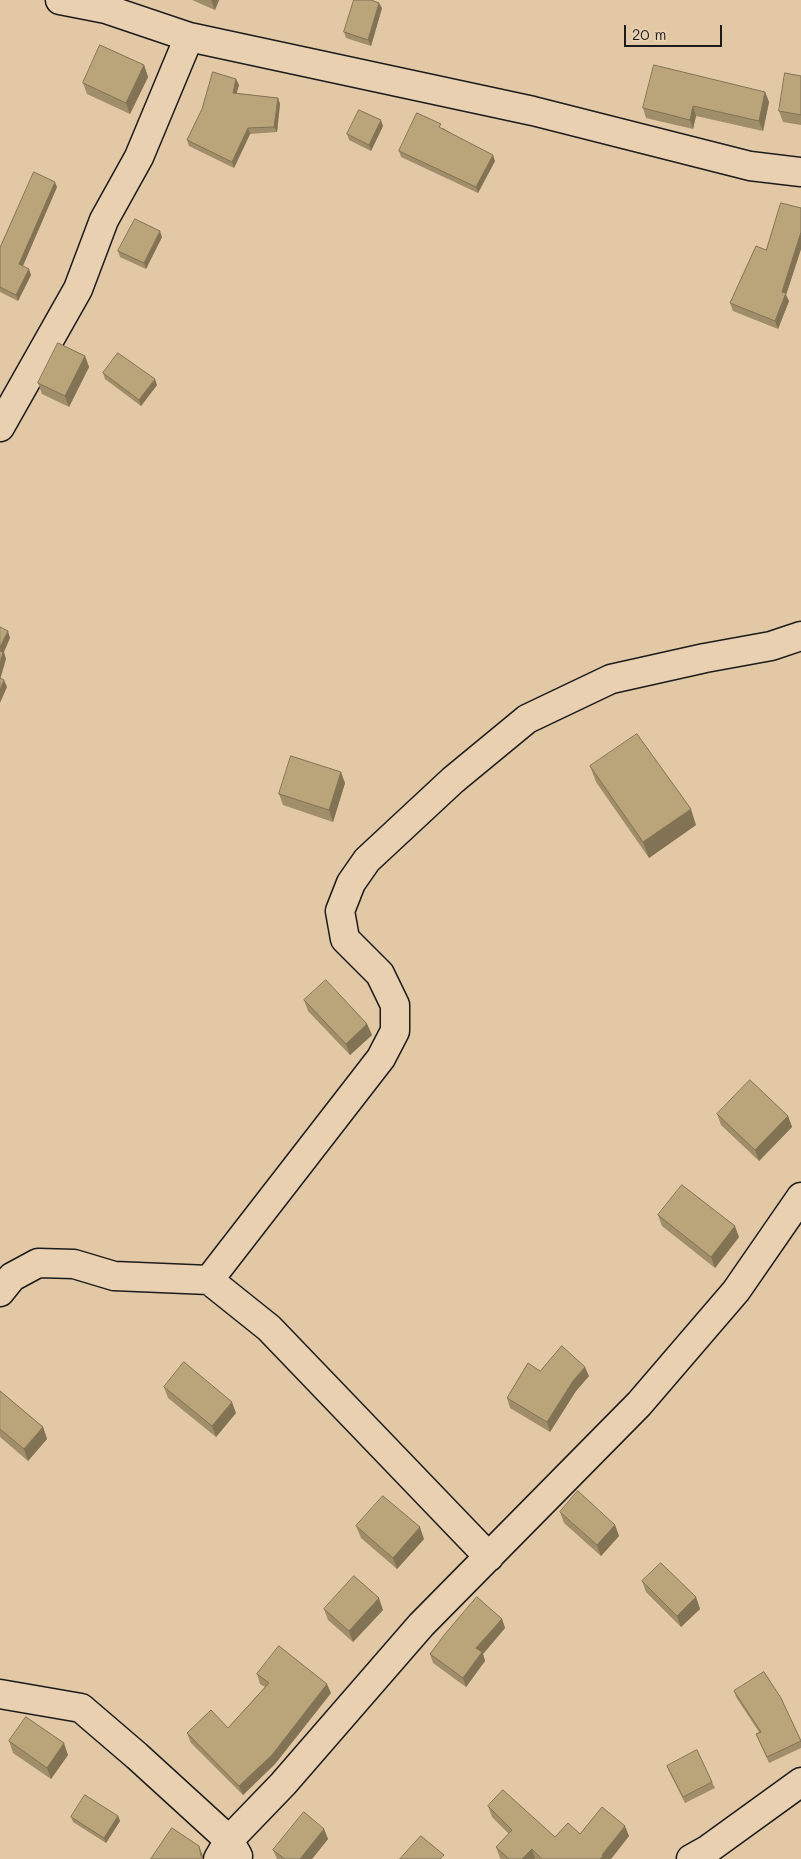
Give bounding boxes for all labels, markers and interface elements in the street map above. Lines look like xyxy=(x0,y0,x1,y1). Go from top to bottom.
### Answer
scale bar xyxy=(626,15,724,47)
text: 20 m xyxy=(632,24,666,44)

